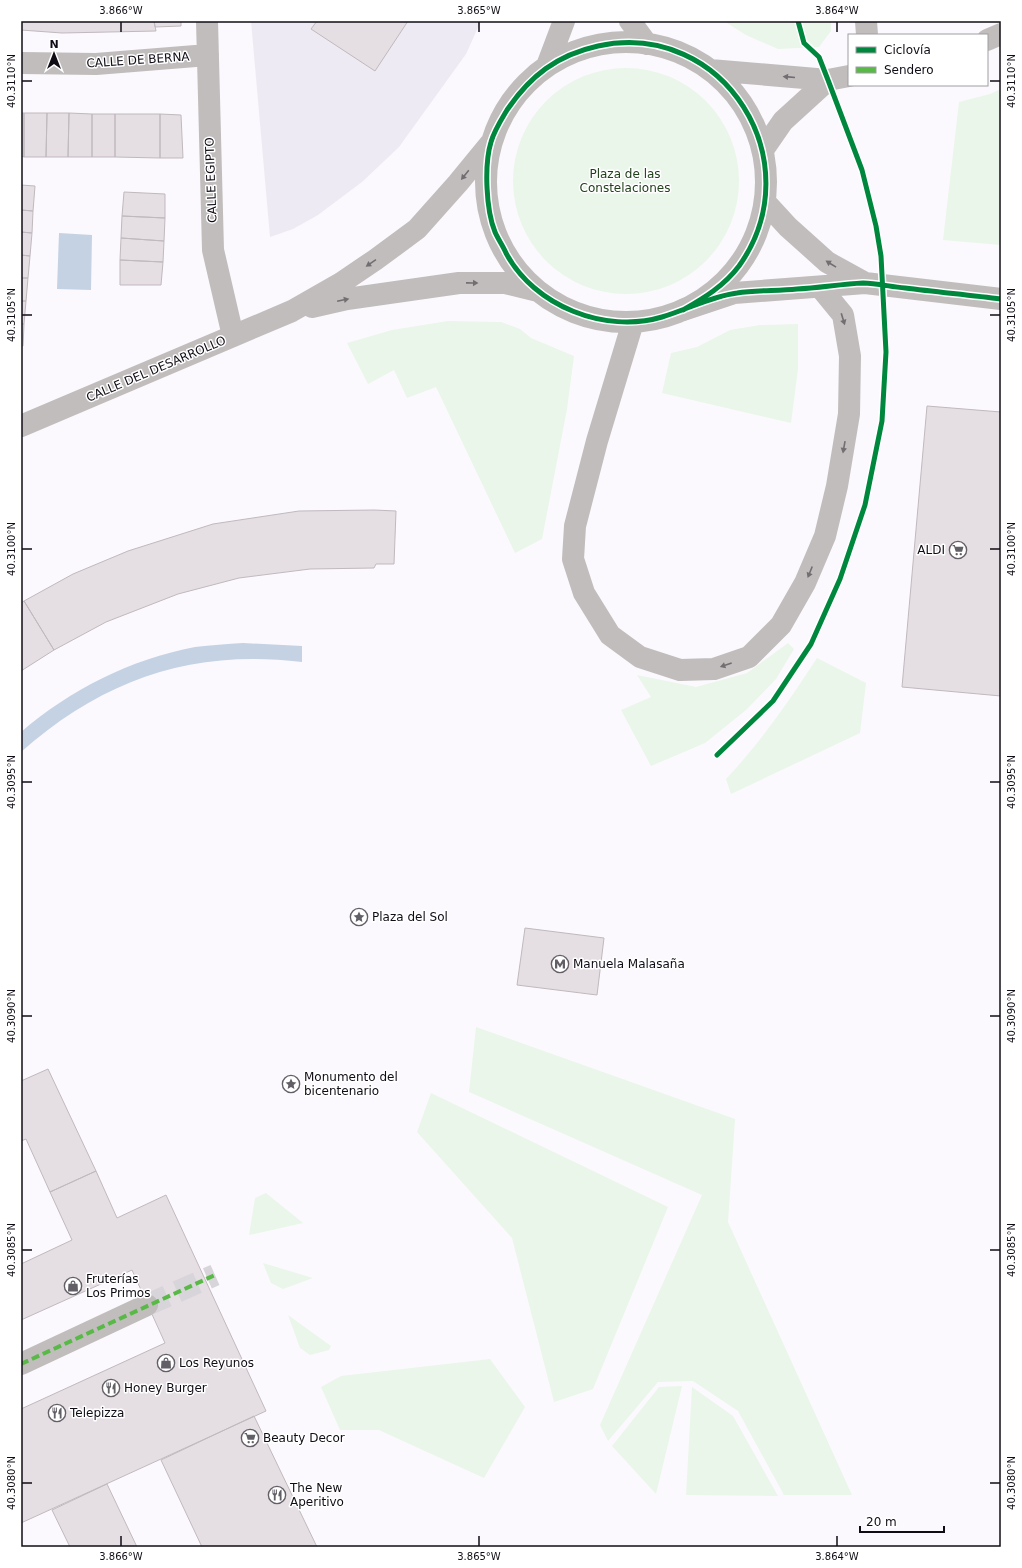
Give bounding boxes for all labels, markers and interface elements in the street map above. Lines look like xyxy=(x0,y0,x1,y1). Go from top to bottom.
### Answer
text: 3.866°W xyxy=(99,5,143,16)
text: 3.865°W xyxy=(457,5,501,16)
text: 3.864°W xyxy=(815,5,859,16)
north arrow xyxy=(34,34,74,74)
legend xyxy=(848,34,988,86)
text: N xyxy=(49,38,59,51)
text: Ciclovía xyxy=(884,43,931,57)
street label: CALLE DE BERNA xyxy=(86,49,191,71)
text: 40.3110°N xyxy=(6,54,17,108)
text: 40.3110°N xyxy=(1006,54,1017,108)
text: Sendero xyxy=(884,63,934,77)
one-way arrow xyxy=(783,73,796,80)
street label: CALLE EGIPTO xyxy=(203,137,219,223)
park label: Plaza de las Constelaciones xyxy=(580,167,670,195)
one-way arrow xyxy=(461,169,470,180)
one-way arrow xyxy=(366,259,376,267)
one-way arrow xyxy=(826,260,836,268)
one-way arrow xyxy=(466,280,479,286)
text: 40.3105°N xyxy=(6,288,17,342)
text: 40.3105°N xyxy=(1006,288,1017,342)
one-way arrow xyxy=(337,296,350,302)
one-way arrow xyxy=(840,312,846,325)
street label: CALLE DEL DESARROLLO xyxy=(84,333,228,405)
one-way arrow xyxy=(840,441,846,454)
text: 40.3100°N xyxy=(6,522,17,576)
text: 40.3100°N xyxy=(1006,522,1017,576)
supermarket icon: ALDI xyxy=(948,540,968,560)
place label: ALDI xyxy=(917,543,945,557)
one-way arrow xyxy=(806,567,812,579)
one-way arrow xyxy=(719,662,731,668)
text: 40.3095°N xyxy=(6,755,17,809)
text: 40.3095°N xyxy=(1006,755,1017,809)
place icon: Plaza del Sol xyxy=(349,907,369,927)
place label: Plaza del Sol xyxy=(372,910,448,924)
metro station icon: Manuela Malasaña xyxy=(550,954,570,974)
place label: Manuela Malasaña xyxy=(573,957,685,971)
text: 40.3090°N xyxy=(6,989,17,1043)
text: 40.3090°N xyxy=(1006,989,1017,1043)
place label: Monumento del bicentenario xyxy=(304,1070,398,1098)
place icon: Monumento del bicentenario xyxy=(281,1074,301,1094)
text: 40.3085°N xyxy=(6,1223,17,1277)
text: 40.3085°N xyxy=(1006,1223,1017,1277)
place label: Fruterías Los Primos xyxy=(86,1272,150,1300)
shop icon: Fruterías Los Primos xyxy=(63,1276,83,1296)
shop icon: Los Reyunos xyxy=(156,1353,176,1373)
place label: Los Reyunos xyxy=(179,1356,254,1370)
restaurant icon: Honey Burger xyxy=(101,1378,121,1398)
place label: Honey Burger xyxy=(124,1381,207,1395)
restaurant icon: Telepizza xyxy=(47,1403,67,1423)
place label: Telepizza xyxy=(69,1406,124,1420)
supermarket icon: Beauty Decor xyxy=(240,1428,260,1448)
place label: Beauty Decor xyxy=(263,1431,345,1445)
text: 40.3080°N xyxy=(6,1456,17,1510)
text: 40.3080°N xyxy=(1006,1456,1017,1510)
place label: The New Aperitivo xyxy=(289,1481,344,1509)
restaurant icon: The New Aperitivo xyxy=(267,1485,287,1505)
scale bar xyxy=(860,1508,944,1534)
text: 20 m xyxy=(866,1515,897,1529)
text: 3.866°W xyxy=(99,1551,143,1562)
text: 3.865°W xyxy=(457,1551,501,1562)
text: 3.864°W xyxy=(815,1551,859,1562)

